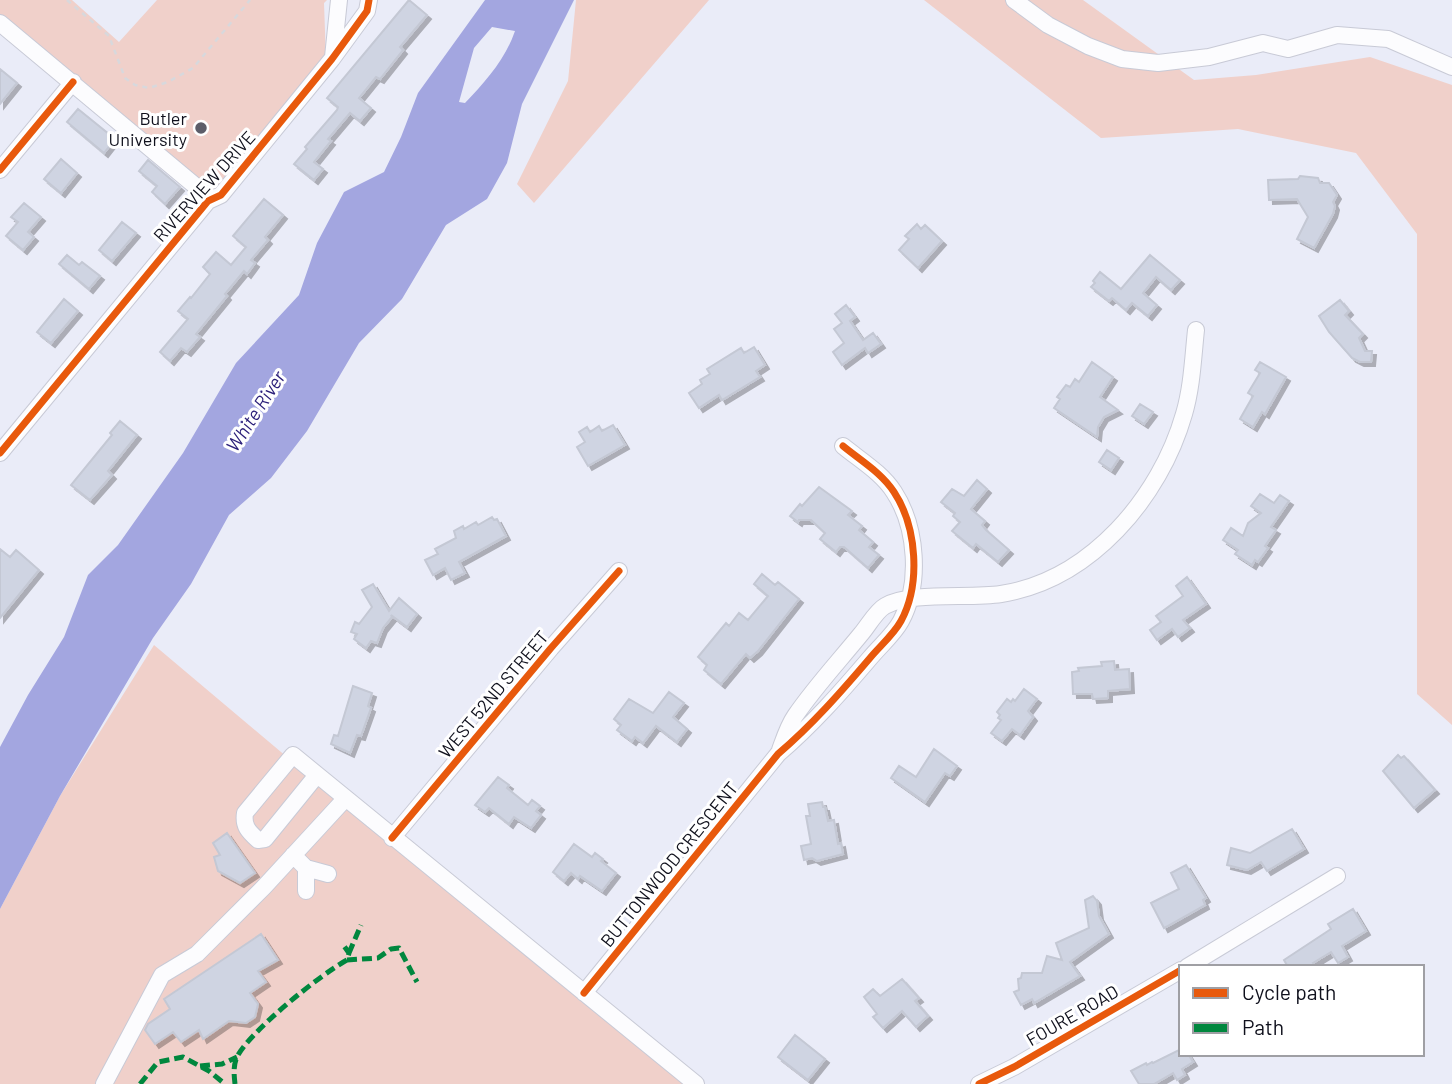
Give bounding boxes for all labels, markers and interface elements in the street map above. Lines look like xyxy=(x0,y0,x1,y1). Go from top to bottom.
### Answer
place label: Butler University xyxy=(109,107,187,150)
marker: Butler University xyxy=(193,120,209,136)
street label: RIVERVIEW DRIVE xyxy=(148,126,260,246)
water label: White River xyxy=(220,365,290,456)
street label: WEST 52ND STREET xyxy=(433,626,553,762)
street label: BUTTONWOOD CRESCENT xyxy=(596,777,742,951)
legend xyxy=(1179,965,1424,1056)
text: Cycle path xyxy=(1242,979,1336,1004)
street label: FOURE ROAD xyxy=(1022,980,1122,1050)
text: Path xyxy=(1242,1014,1284,1039)

